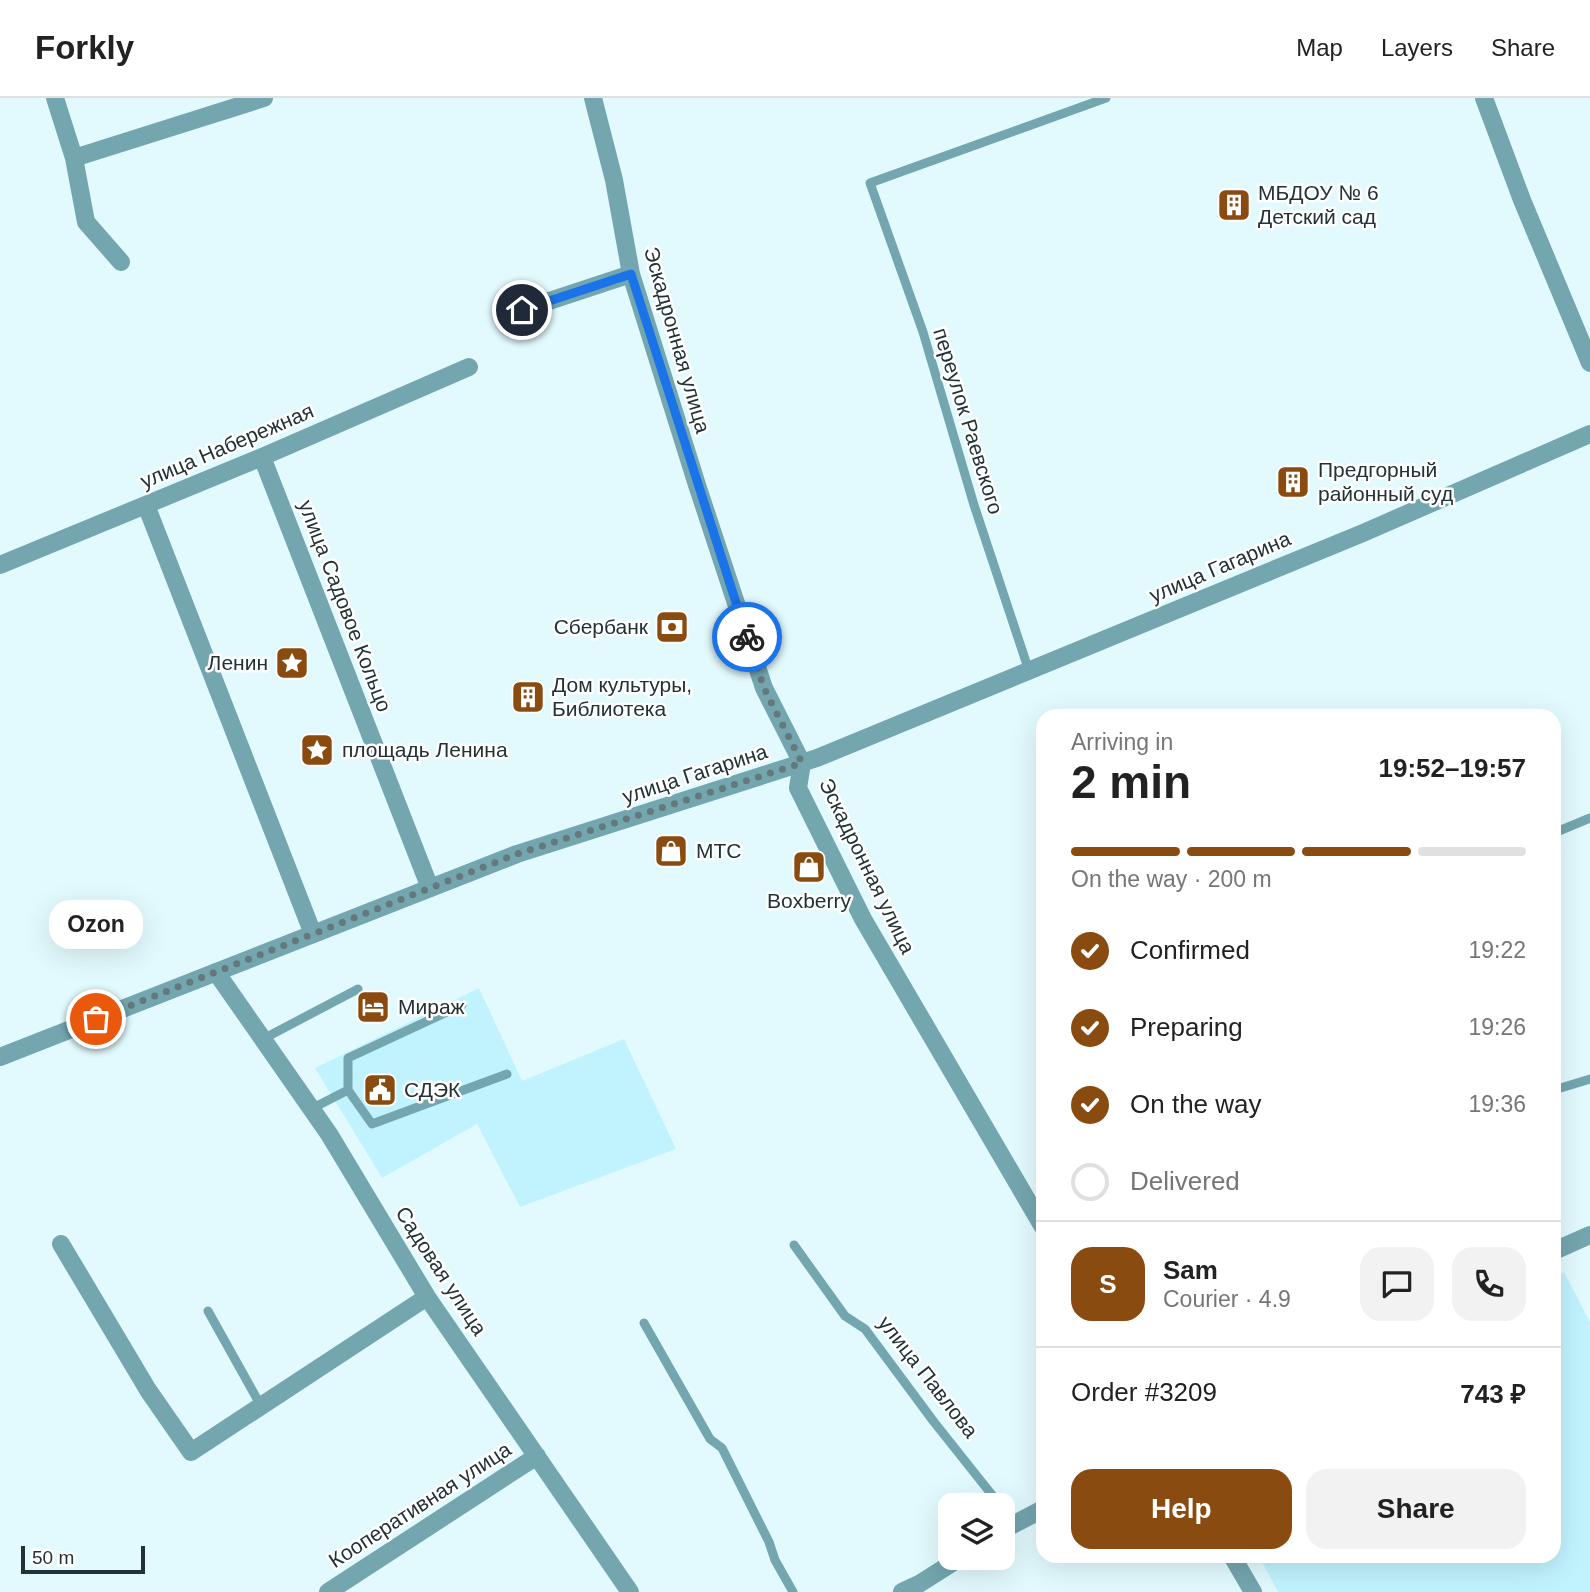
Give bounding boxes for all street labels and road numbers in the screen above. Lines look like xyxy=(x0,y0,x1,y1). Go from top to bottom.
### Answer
street label: Эскадронная улица xyxy=(640,244,715,436)
street label: переулок Раевского xyxy=(929,325,1008,517)
street label: улица Набережная xyxy=(137,399,317,492)
street label: улица Садовое Кольцо xyxy=(294,497,396,715)
street label: улица Гагарина xyxy=(1146,526,1294,607)
street label: улица Гагарина xyxy=(619,739,771,808)
street label: Эскадронная улица xyxy=(815,774,920,958)
street label: Садовая улица xyxy=(391,1202,492,1340)
street label: улица Павлова xyxy=(874,1311,983,1442)
street label: Кооперативная улица xyxy=(324,1437,515,1572)

